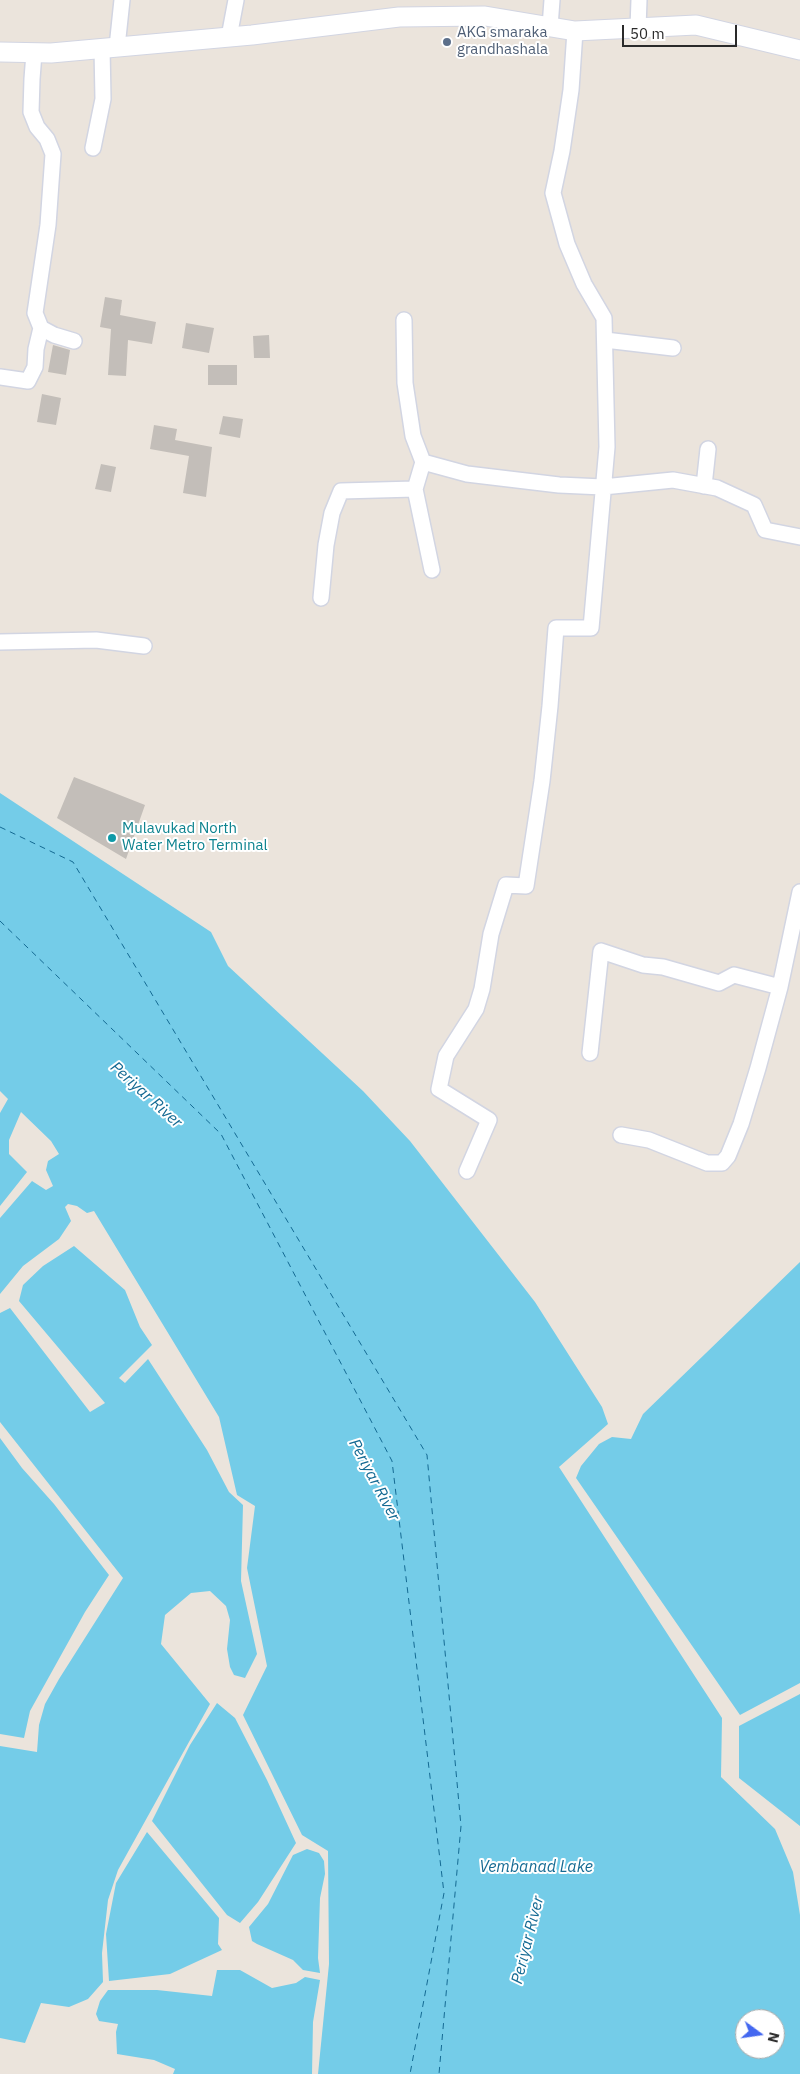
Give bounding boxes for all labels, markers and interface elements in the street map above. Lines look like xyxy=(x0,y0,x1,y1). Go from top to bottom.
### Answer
scale bar xyxy=(625,15,740,47)
place label: AKG smaraka grandhashala xyxy=(457,24,548,59)
text: 50 m xyxy=(630,24,665,43)
marker: AKG smaraka grandhashala xyxy=(441,36,453,48)
place label: Mulavukad North Water Metro Terminal xyxy=(122,820,268,855)
marker: Mulavukad North Water Metro Terminal xyxy=(106,832,118,844)
water label: Periyar River xyxy=(106,1058,186,1132)
water label: Periyar River xyxy=(344,1436,404,1524)
water label: Vembanad Lake xyxy=(479,1857,593,1877)
water label: Periyar River xyxy=(508,1894,548,1986)
north arrow xyxy=(735,2009,785,2059)
text: N xyxy=(764,2030,784,2044)

